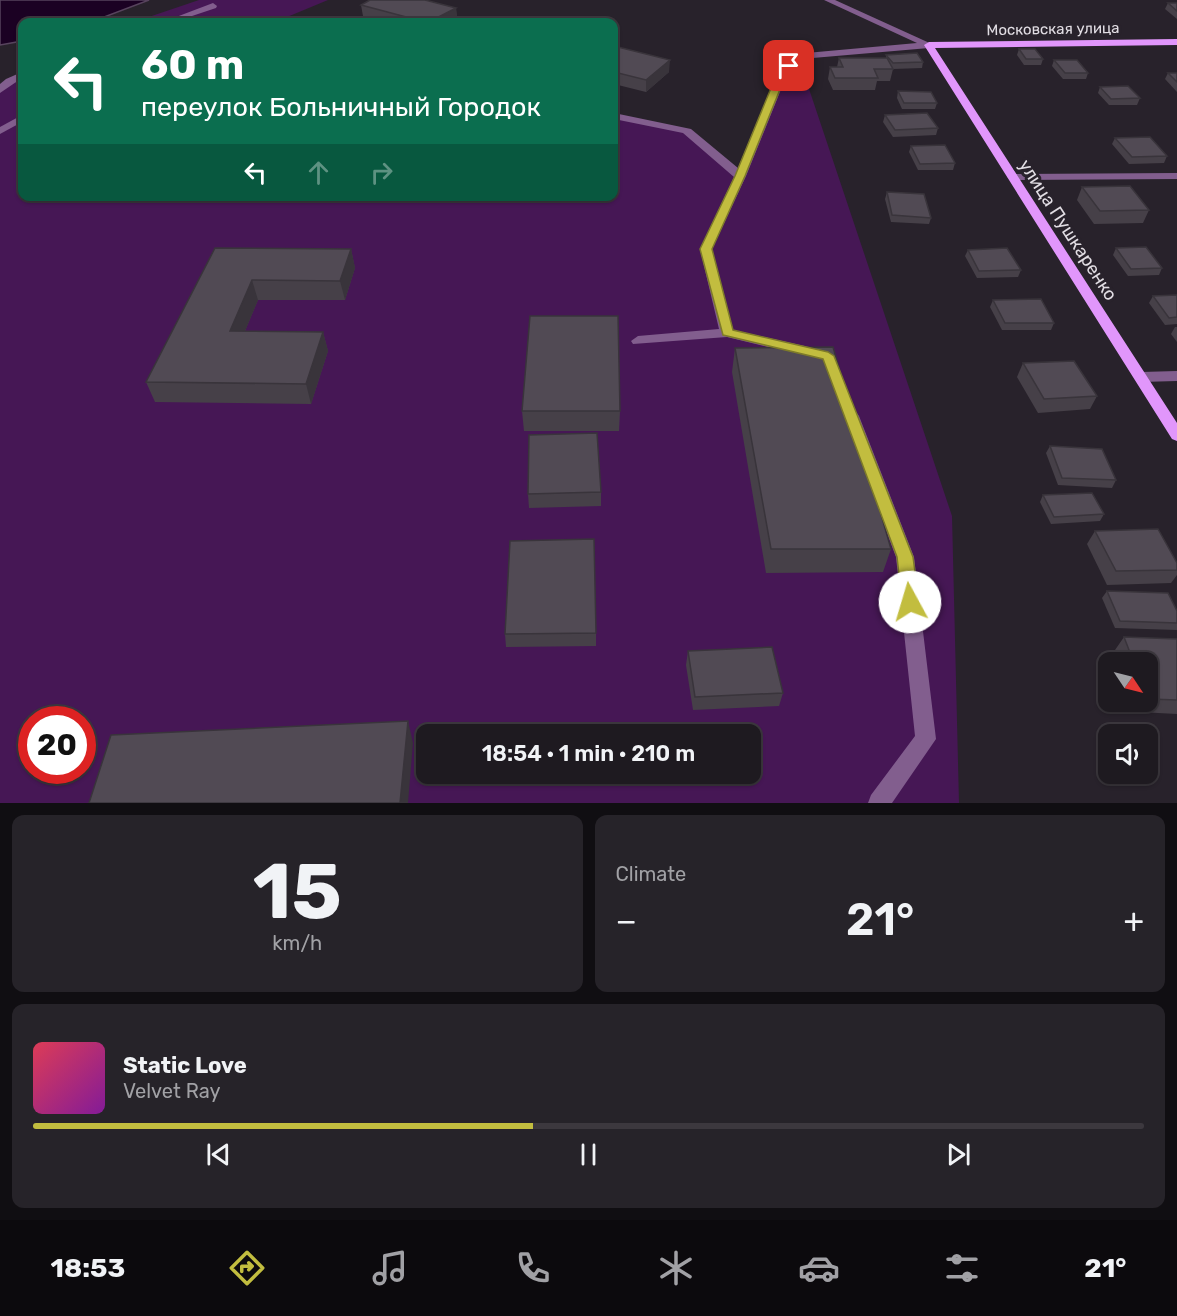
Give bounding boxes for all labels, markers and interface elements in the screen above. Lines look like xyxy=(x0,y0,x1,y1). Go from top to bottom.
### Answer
street label: Московская улица xyxy=(986,19,1120,39)
text: 60 m xyxy=(141,40,244,90)
pin xyxy=(763,40,814,91)
icon: left xyxy=(42,42,120,120)
icon: arrive xyxy=(772,49,805,82)
text: переулок Больничный Городок xyxy=(141,91,541,123)
street label: улица Пушкаренко xyxy=(1014,155,1122,305)
icon: left xyxy=(239,156,272,189)
icon: ahead xyxy=(302,156,335,189)
icon: right xyxy=(365,156,398,189)
position arrow xyxy=(878,570,942,634)
north arrow xyxy=(1098,652,1158,712)
map controls xyxy=(1098,652,1158,784)
speed limit sign: 20 xyxy=(18,706,96,784)
button: sound xyxy=(1098,724,1158,784)
text: 18:54 · 1 min · 210 m xyxy=(482,740,695,767)
text: 15 xyxy=(253,845,342,938)
text: Climate xyxy=(616,862,686,886)
text: 21° xyxy=(846,893,914,946)
text: − xyxy=(616,901,637,940)
text: + xyxy=(1123,901,1144,940)
text: km/h xyxy=(272,931,322,955)
text: Static Love xyxy=(123,1052,247,1079)
text: Velvet Ray xyxy=(123,1079,221,1103)
icon: previous xyxy=(202,1138,235,1171)
icon: pause xyxy=(572,1138,605,1171)
icon: next xyxy=(942,1138,975,1171)
icon: directions xyxy=(226,1247,268,1289)
icon: music xyxy=(369,1247,411,1289)
icon: phone xyxy=(512,1247,554,1289)
icon: climate xyxy=(655,1247,697,1289)
icon: car xyxy=(798,1247,840,1289)
icon: filters xyxy=(941,1247,983,1289)
text: 18:53 xyxy=(51,1252,125,1284)
text: 21° xyxy=(1084,1252,1126,1284)

